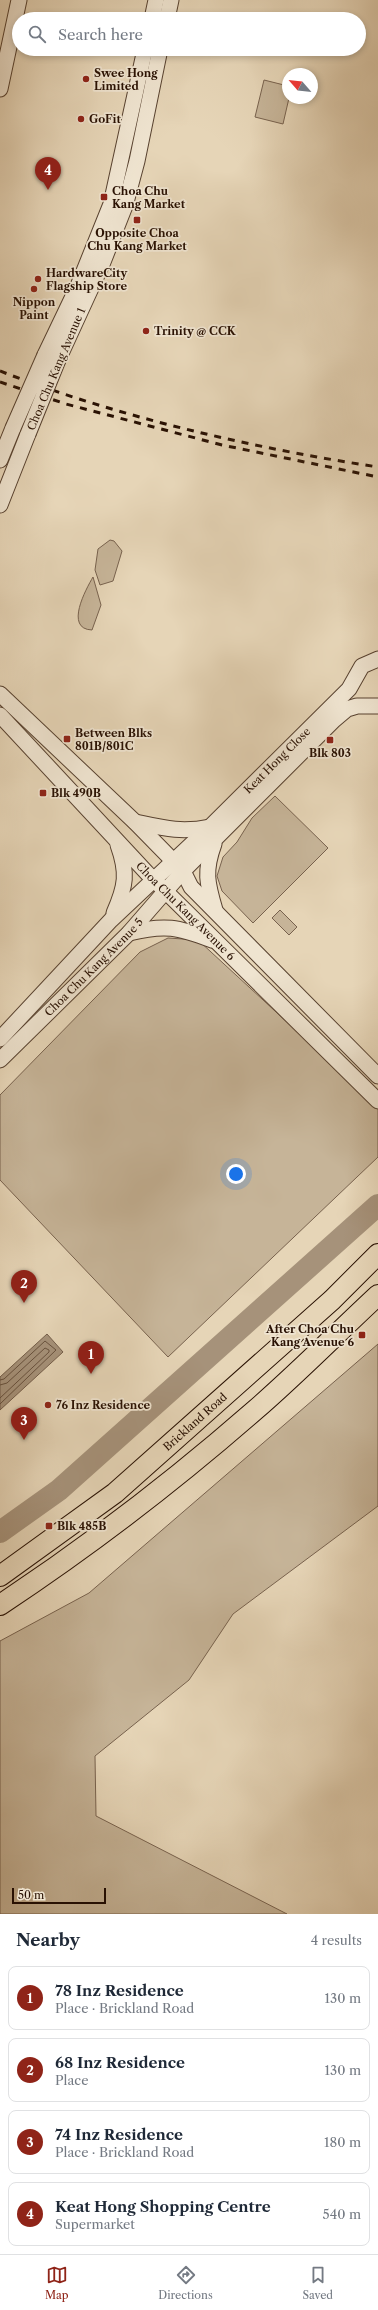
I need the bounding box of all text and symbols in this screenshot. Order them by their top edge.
search box [12,12,366,56]
icon: search [26,23,48,45]
text: Search here [58,25,143,44]
place label: Swee Hong Limited [94,66,158,93]
north arrow [282,68,318,104]
marker: Swee Hong Limited [81,74,91,84]
place label: GoFit [89,112,121,126]
marker: GoFit [76,114,86,124]
pin: 4 [35,157,61,190]
place label: Choa Chu Kang Market [112,184,186,211]
marker: Choa Chu Kang Market [99,192,109,202]
marker: Opposite Choa Chu Kang Market [132,215,142,225]
place label: Opposite Choa Chu Kang Market [87,226,187,253]
place label: HardwareCity Flagship Store [46,266,127,293]
marker: HardwareCity Flagship Store [33,274,43,284]
marker: Nippon Paint [29,284,39,294]
place label: Nippon Paint [13,295,56,322]
street label: Choa Chu Kang Avenue 1 [24,305,88,432]
place label: Trinity @ CCK [154,324,237,338]
marker: Trinity @ CCK [141,326,151,336]
street label: Keat Hong Close [241,724,313,796]
place label: Between Blks 801B/801C [75,726,152,753]
marker: Between Blks 801B/801C [62,734,72,744]
marker: Blk 803 [325,735,335,745]
place label: Blk 803 [309,746,351,760]
place label: Blk 490B [51,786,101,800]
marker: Blk 490B [38,788,48,798]
street label: Choa Chu Kang Avenue 6 [133,859,239,963]
street label: Choa Chu Kang Avenue 5 [42,915,146,1019]
your location [226,1164,246,1184]
pin: 2 [11,1270,37,1303]
place label: After Choa Chu Kang Avenue 6 [265,1322,355,1349]
marker: After Choa Chu Kang Avenue 6 [357,1330,367,1340]
pin: 1 [78,1341,104,1374]
street label: Brickland Road [160,1390,230,1454]
place label: 76 Inz Residence [56,1398,150,1412]
marker: 76 Inz Residence [43,1400,53,1410]
pin: 3 [11,1407,37,1440]
place label: Blk 485B [57,1519,106,1533]
marker: Blk 485B [44,1521,54,1531]
scale bar [12,1886,106,1905]
text: 50 m [18,1888,44,1902]
text: Nearby [16,1930,80,1950]
text: 4 results [311,1932,362,1948]
text: 78 Inz Residence [55,1981,184,2000]
text: 1 [27,1990,33,2006]
text: 130 m [325,1990,361,2006]
text: Place · Brickland Road [55,2000,194,2016]
text: 68 Inz Residence [55,2053,185,2072]
text: 2 [26,2062,34,2078]
text: 130 m [325,2062,361,2078]
text: Place [55,2072,88,2088]
text: 74 Inz Residence [55,2125,183,2144]
text: 3 [26,2134,34,2150]
text: 180 m [324,2134,361,2150]
text: Place · Brickland Road [55,2144,194,2160]
text: Keat Hong Shopping Centre [55,2197,271,2216]
text: 4 [26,2206,34,2222]
text: 540 m [323,2206,361,2222]
text: Supermarket [55,2216,135,2232]
tab: Map [45,2264,69,2302]
tab: Directions [158,2264,213,2302]
tab: Saved [303,2264,333,2302]

